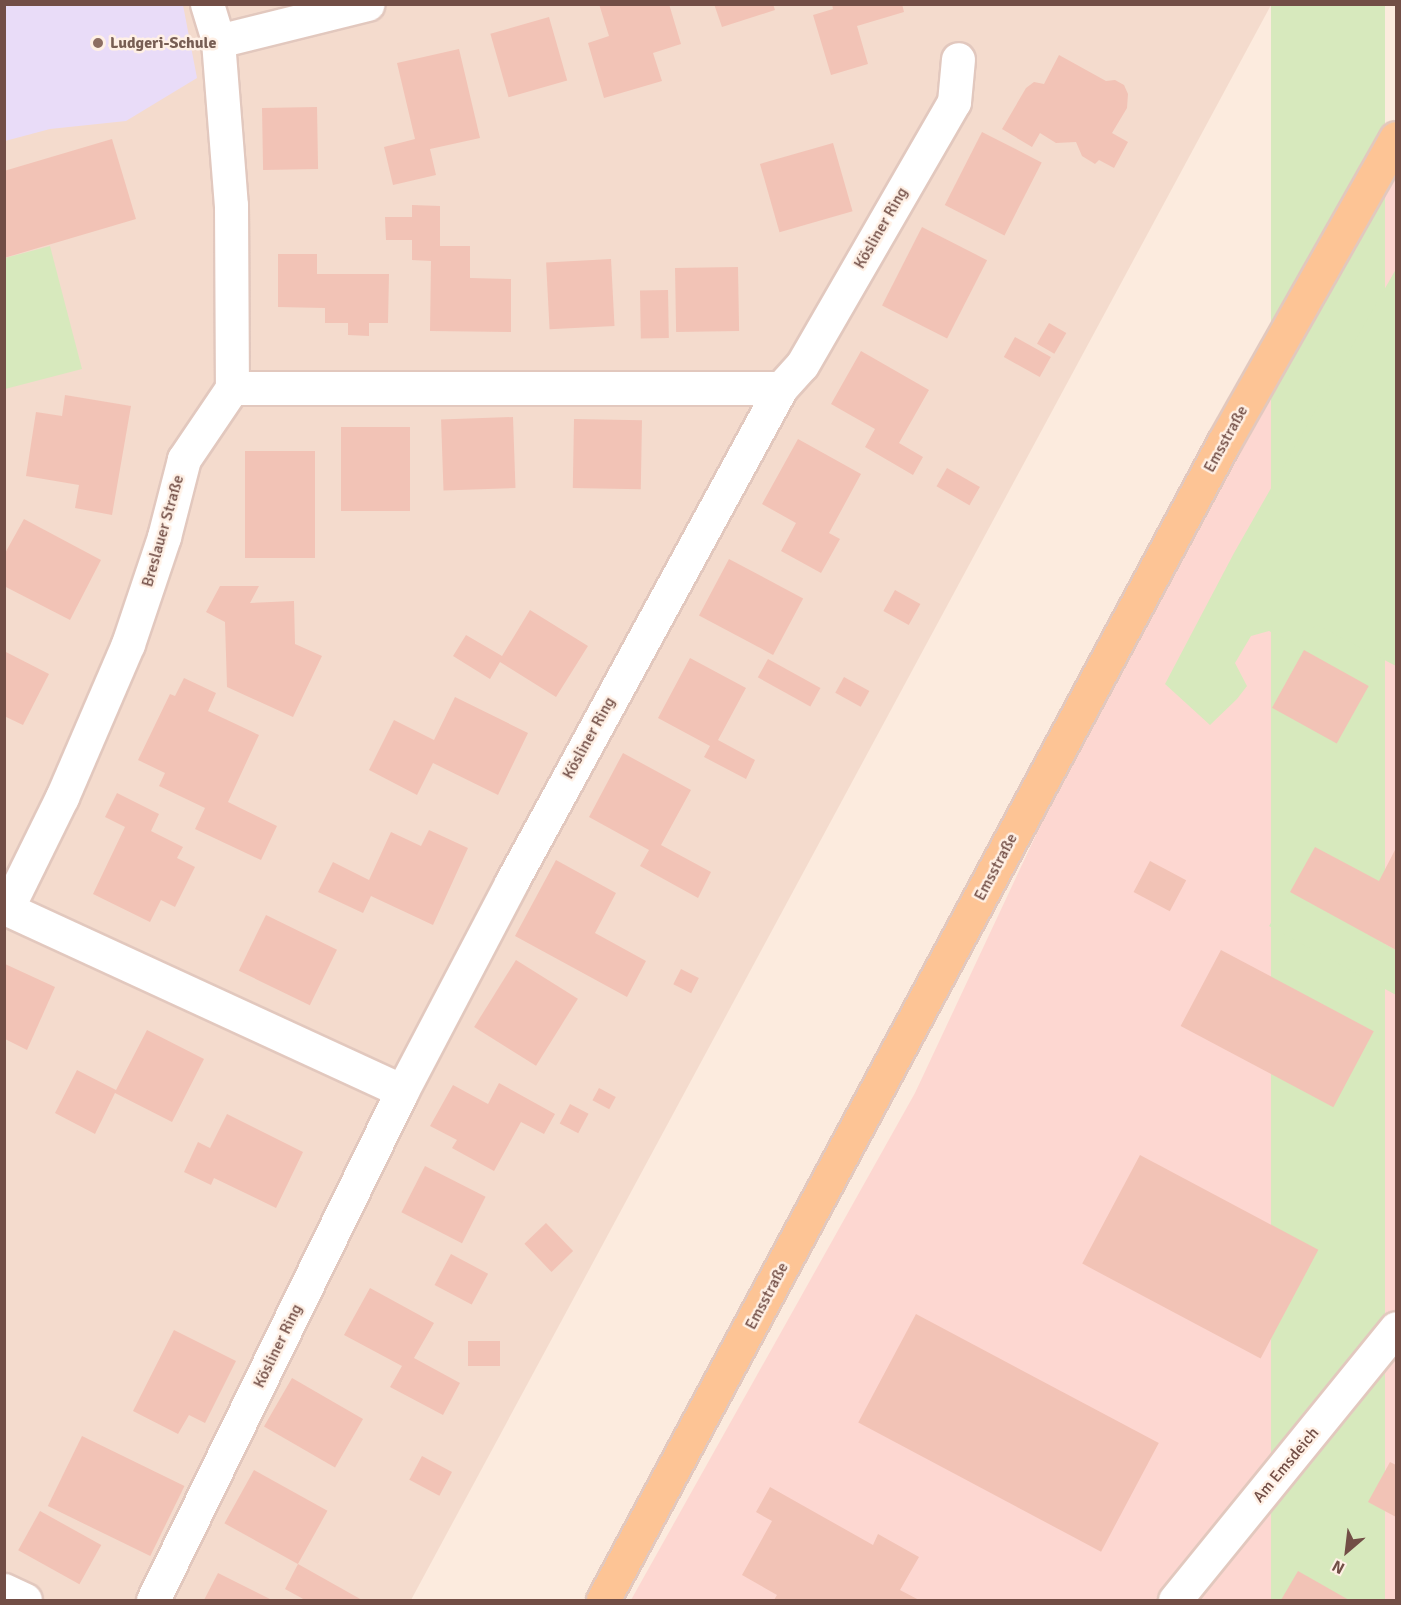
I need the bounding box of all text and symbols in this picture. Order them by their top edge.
place label: Ludgeri-Schule [110,33,216,53]
marker: Ludgeri-Schule [91,36,105,50]
street label: Kösliner Ring [850,184,912,272]
street label: Emsstraße [1200,402,1252,476]
street label: Breslauer Straße [138,473,188,589]
street label: Kösliner Ring [559,694,619,782]
street label: Emsstraße [970,830,1022,904]
street label: Emsstraße [741,1259,793,1333]
street label: Kösliner Ring [249,1301,307,1391]
street label: Am Emsdeich [1249,1424,1323,1506]
north arrow [1317,1521,1377,1581]
text: N [1329,1555,1348,1578]

